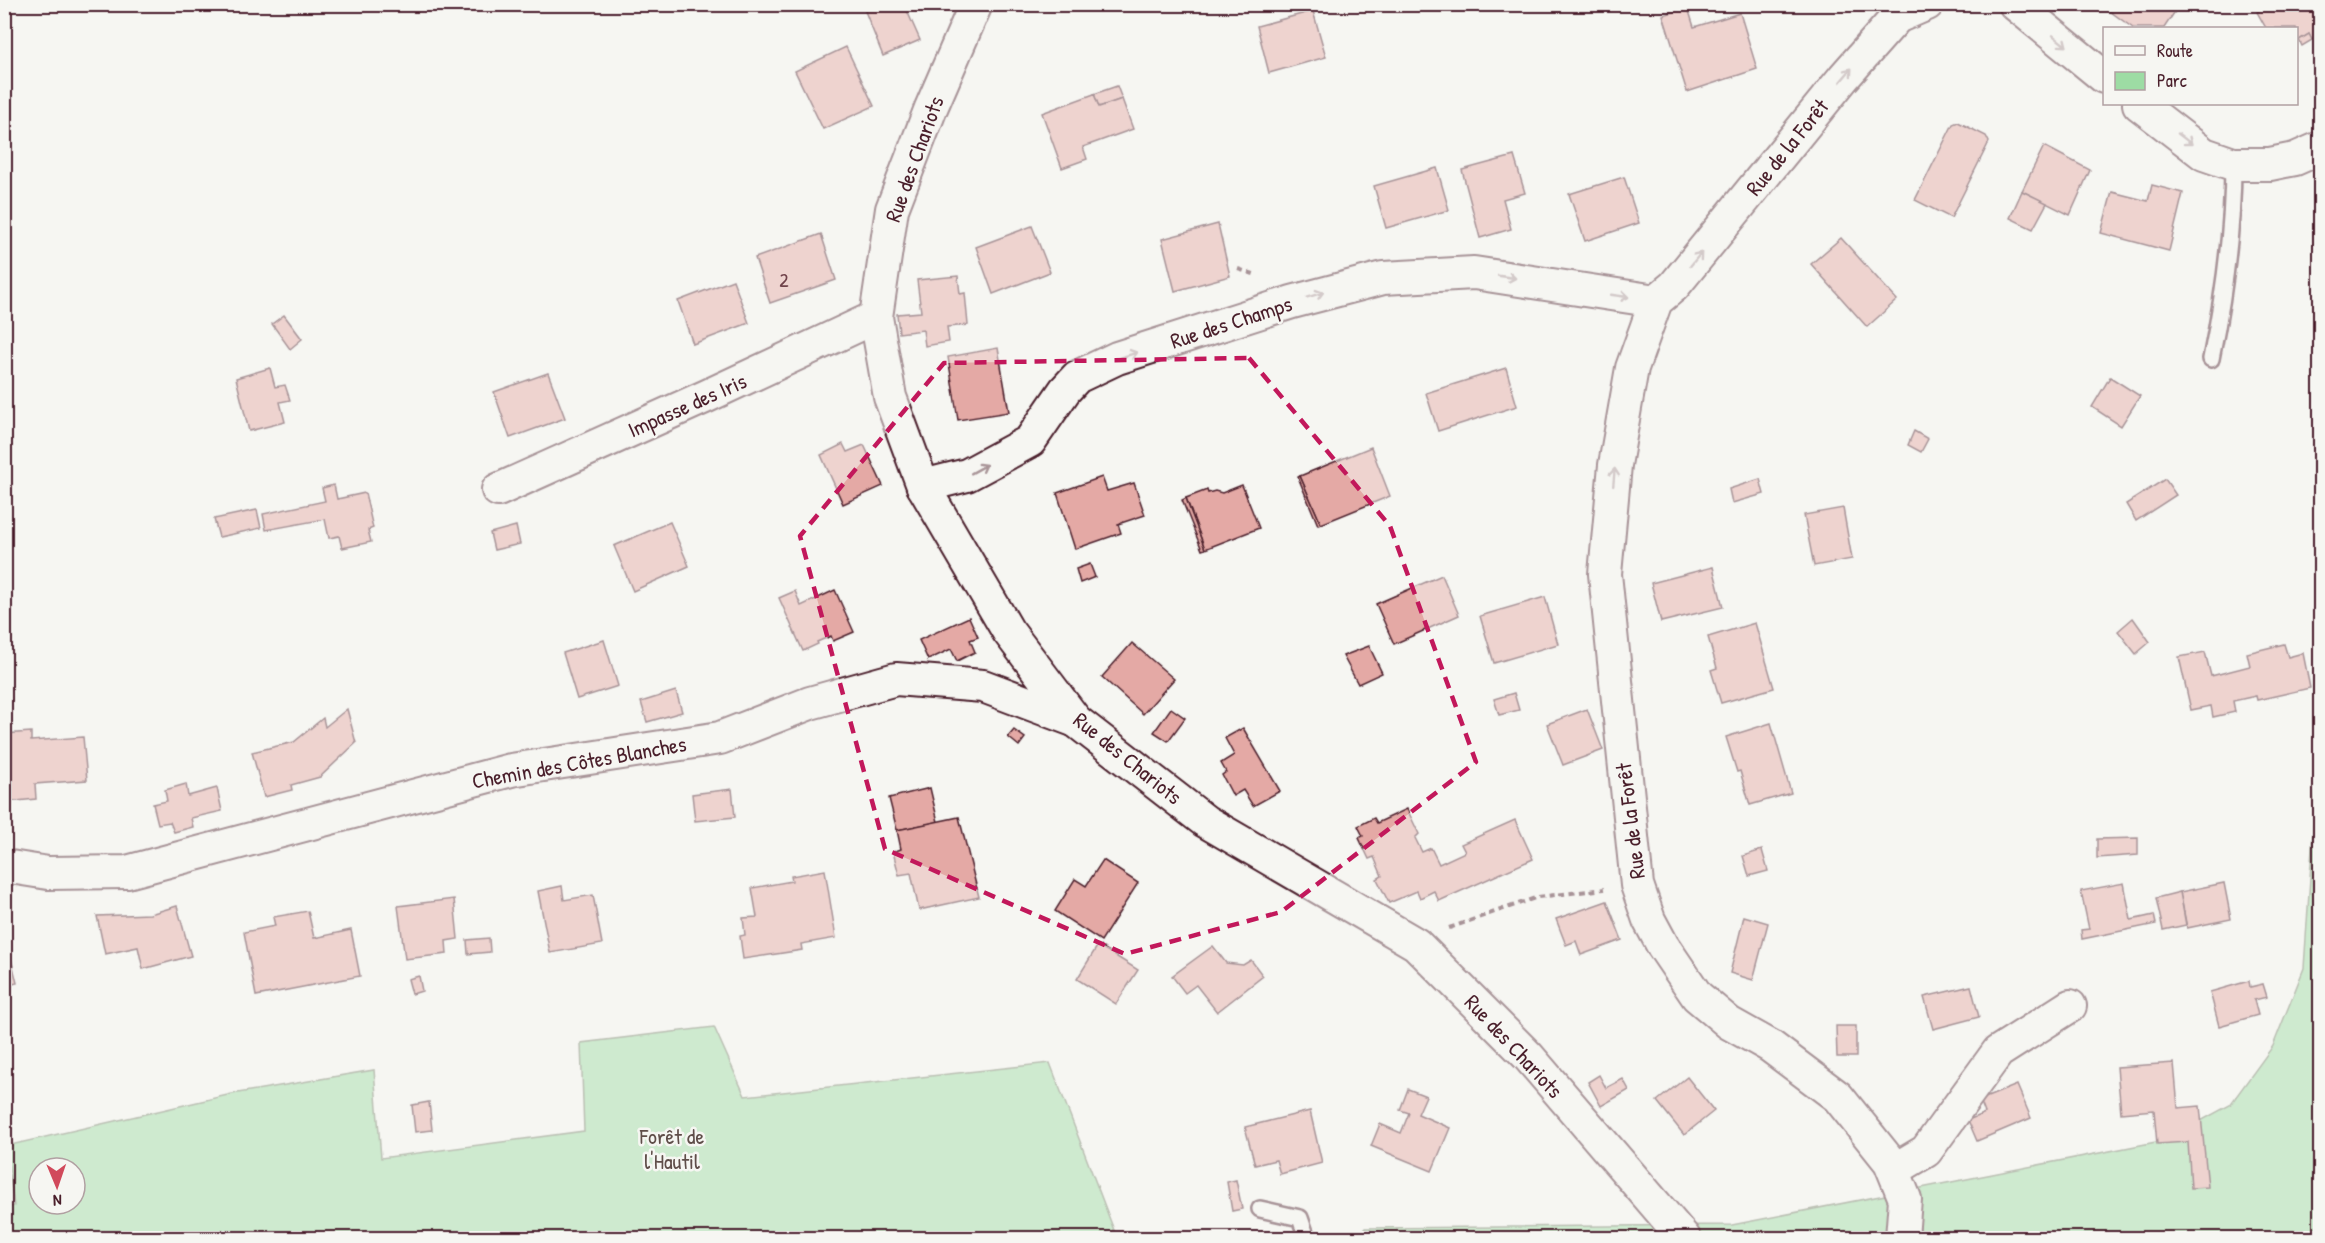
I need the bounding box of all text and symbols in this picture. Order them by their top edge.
legend [2103,27,2298,105]
one-way arrow [2051,34,2067,47]
text: Route [2157,38,2193,63]
one-way arrow [1839,67,1852,83]
text: Parc [2157,68,2187,93]
street label: Rue des Chariots [877,92,951,226]
street label: Rue de la Forêt [1739,92,1836,202]
one-way arrow [2177,133,2193,146]
one-way arrow [1690,251,1703,267]
house number: 2 [779,266,789,293]
one-way arrow [1497,272,1516,283]
street label: Rue des Champs [1166,288,1296,356]
one-way arrow [1305,289,1324,301]
one-way arrow [1609,290,1629,301]
one-way arrow [1119,349,1138,360]
street label: Impasse des Iris [623,366,751,444]
one-way arrow [969,463,987,474]
one-way arrow [1609,468,1620,488]
street label: Rue des Chariots [1067,705,1189,811]
street label: Chemin des Côtes Blanches [469,728,689,796]
street label: Rue de la Forêt [1608,761,1652,881]
street label: Rue des Chariots [1458,988,1570,1104]
park label: Forêt de l'Hautil [639,1121,704,1176]
north arrow [27,1156,87,1216]
text: N [52,1190,62,1212]

